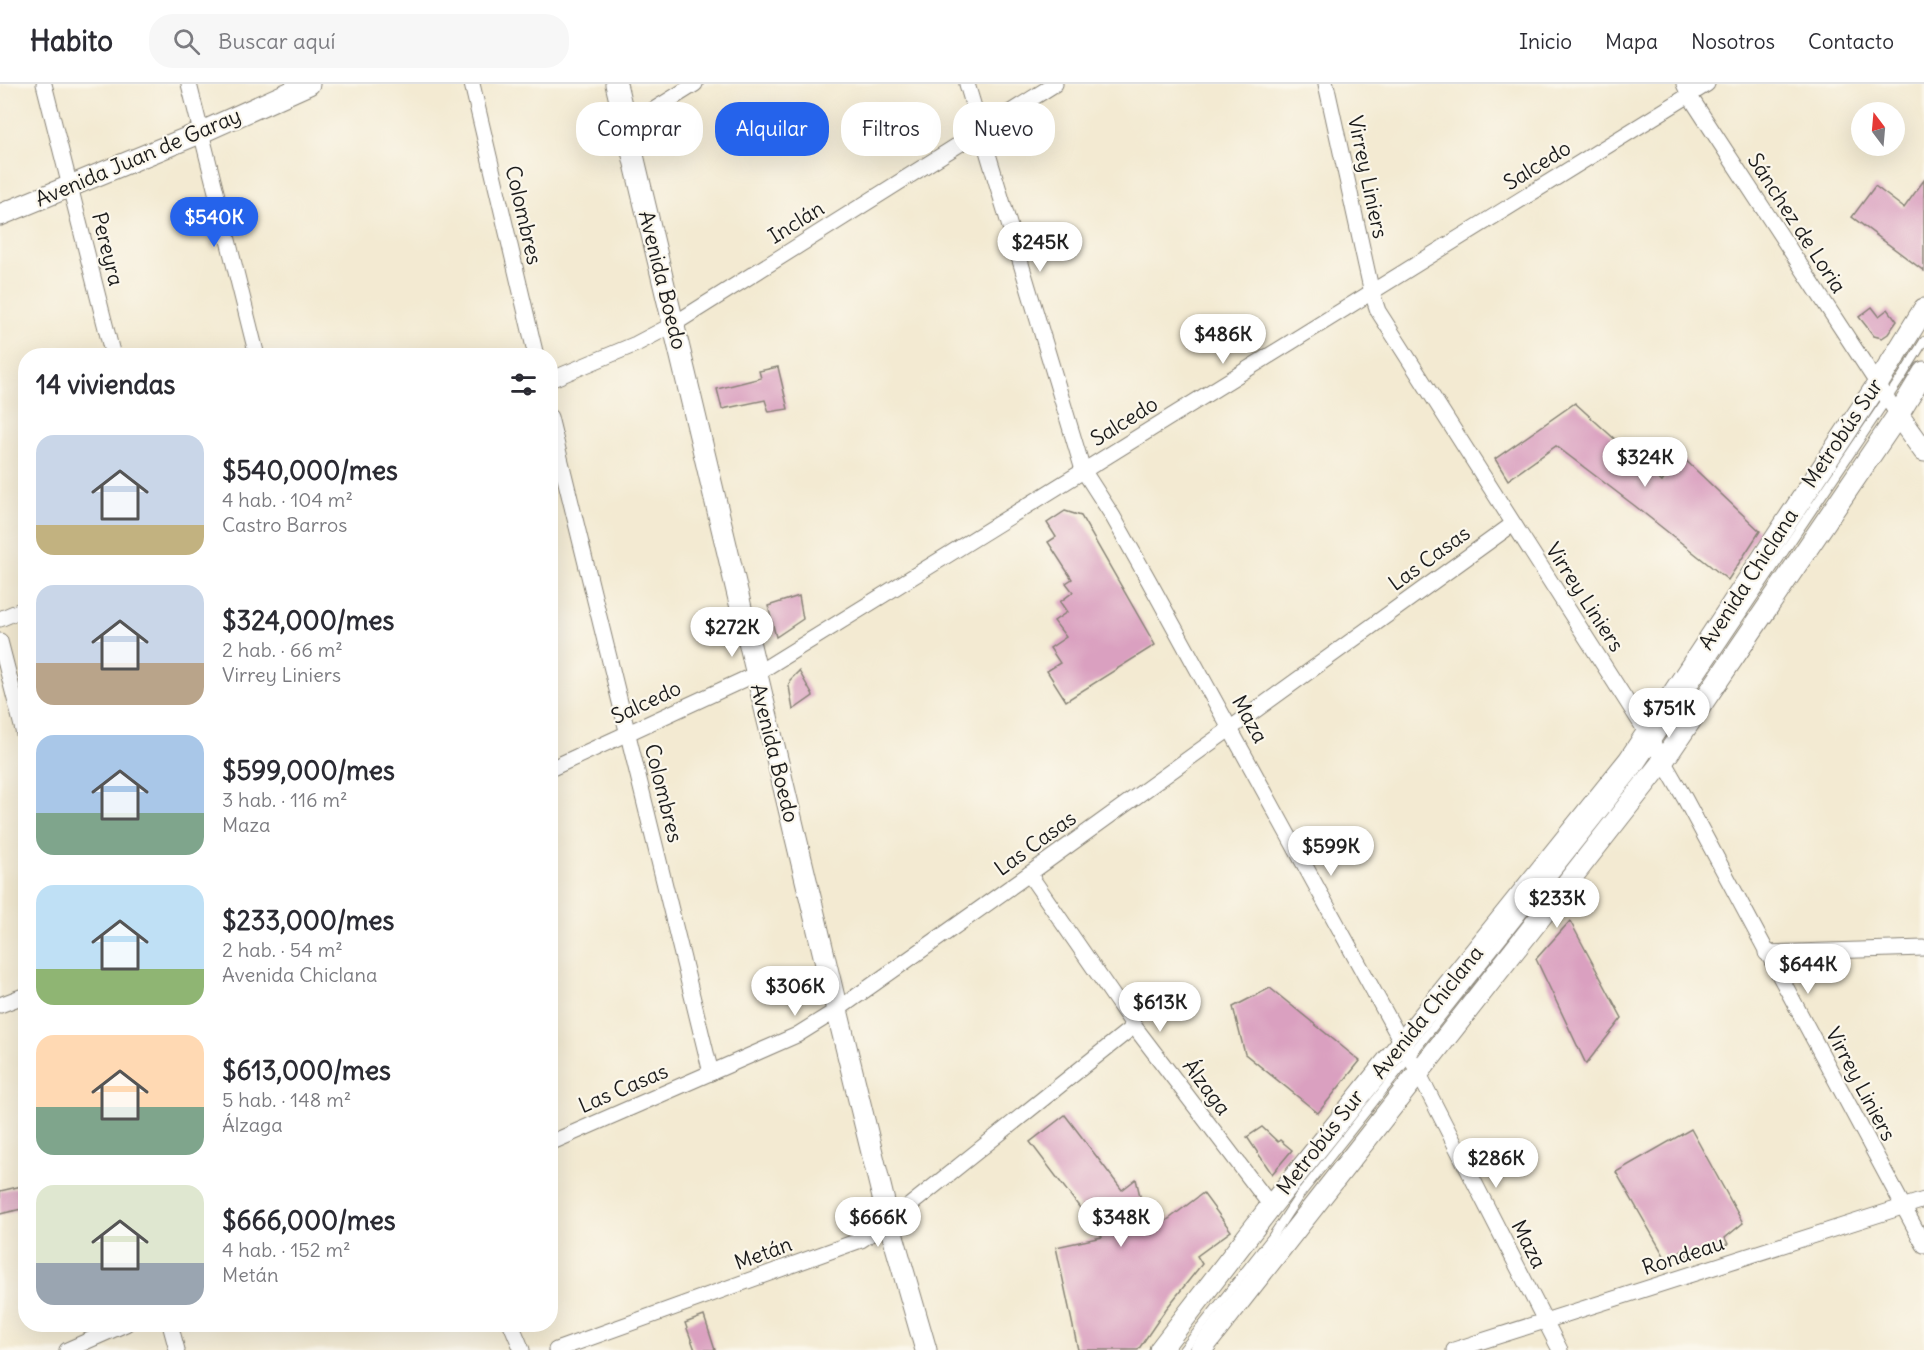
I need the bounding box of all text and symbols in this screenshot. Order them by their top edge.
search box [149,14,569,68]
text: Habito [30,23,113,59]
icon: search [170,25,203,58]
text: Buscar aquí [218,27,335,55]
text: Inicio [1519,28,1572,55]
text: Mapa [1605,28,1658,55]
text: Nosotros [1691,28,1775,55]
text: Contacto [1808,28,1894,55]
street label: Avenida Juan de Garay [31,101,245,213]
chip: Comprar [576,102,703,156]
chip: Alquilar [715,102,829,156]
chip: Filtros [841,102,941,156]
chip: Nuevo [953,102,1055,156]
north arrow [1851,102,1905,156]
map controls [1851,102,1905,156]
street label: Virrey Liniers [1342,113,1394,241]
street label: Salcedo [1498,134,1576,196]
street label: Sánchez de Loria [1742,148,1852,298]
street label: Colombres [500,163,548,267]
street label: Inclán [763,194,829,250]
pin: $540K [172,197,256,248]
text: $540K [184,204,244,229]
street label: Avenida Boedo [633,208,693,352]
street label: Pereyra [86,210,130,288]
pin: $245K [998,222,1082,273]
text: $245K [1011,229,1069,254]
pin: $486K [1181,314,1265,365]
text: $486K [1194,321,1252,346]
text: 14 viviendas [36,368,175,401]
icon: filters [507,368,540,401]
street label: Metrobús Sur [1795,373,1889,493]
street label: Salcedo [1085,390,1163,452]
pin: $324K [1603,437,1687,488]
text: $324K [1617,444,1674,469]
text: $540,000/mes [222,454,398,487]
icon: home [84,459,156,531]
text: 4 hab. · 104 m² [222,487,353,512]
street label: Avenida Chiclana [1692,503,1804,655]
text: Castro Barros [222,512,347,537]
street label: Las Casas [1383,519,1475,597]
street label: Virrey Liniers [1540,537,1630,657]
text: $324,000/mes [222,604,394,637]
pin: $272K [690,607,774,658]
icon: home [84,609,156,681]
text: $272K [704,614,760,639]
text: 2 hab. · 66 m² [222,637,343,662]
text: Virrey Liniers [222,662,341,687]
street label: Salcedo [607,674,685,730]
street label: Avenida Boedo [745,681,805,825]
pin: $751K [1627,688,1711,739]
street label: Maza [1226,690,1274,748]
text: $751K [1643,695,1695,720]
street label: Colombres [639,741,689,845]
text: $599,000/mes [222,754,395,787]
icon: home [84,759,156,831]
text: 3 hab. · 116 m² [222,787,347,812]
street label: Las Casas [989,804,1081,882]
text: Maza [222,812,270,837]
pin: $599K [1289,826,1373,877]
text: $599K [1302,833,1360,858]
pin: $233K [1515,878,1599,929]
text: $233K [1528,885,1586,910]
text: $233,000/mes [222,904,394,937]
icon: home [84,909,156,981]
text: 2 hab. · 54 m² [222,937,343,962]
street label: Avenida Chiclana [1365,940,1489,1084]
pin: $644K [1766,944,1850,995]
text: $644K [1779,951,1837,976]
text: Avenida Chiclana [222,962,377,987]
pin: $306K [753,966,837,1017]
text: $306K [765,973,825,998]
pin: $613K [1118,982,1202,1033]
text: $613K [1133,989,1187,1014]
street label: Virrey Liniers [1820,1022,1902,1146]
street label: Álzaga [1177,1053,1237,1121]
text: $613,000/mes [222,1054,391,1087]
street label: Las Casas [574,1057,672,1119]
icon: home [84,1059,156,1131]
street label: Metrobús Sur [1270,1084,1370,1200]
text: 5 hab. · 148 m² [222,1087,351,1112]
text: Álzaga [222,1112,283,1137]
pin: $286K [1454,1138,1538,1189]
text: $286K [1467,1145,1525,1170]
pin: $666K [836,1197,920,1248]
pin: $348K [1079,1197,1163,1248]
text: $666,000/mes [222,1204,396,1237]
text: $666K [849,1204,907,1229]
text: $348K [1092,1204,1150,1229]
icon: home [84,1209,156,1281]
street label: Maza [1505,1215,1553,1273]
street label: Rondeau [1638,1229,1728,1281]
street label: Metán [730,1230,796,1276]
text: 4 hab. · 152 m² [222,1237,351,1262]
text: Metán [222,1262,279,1287]

